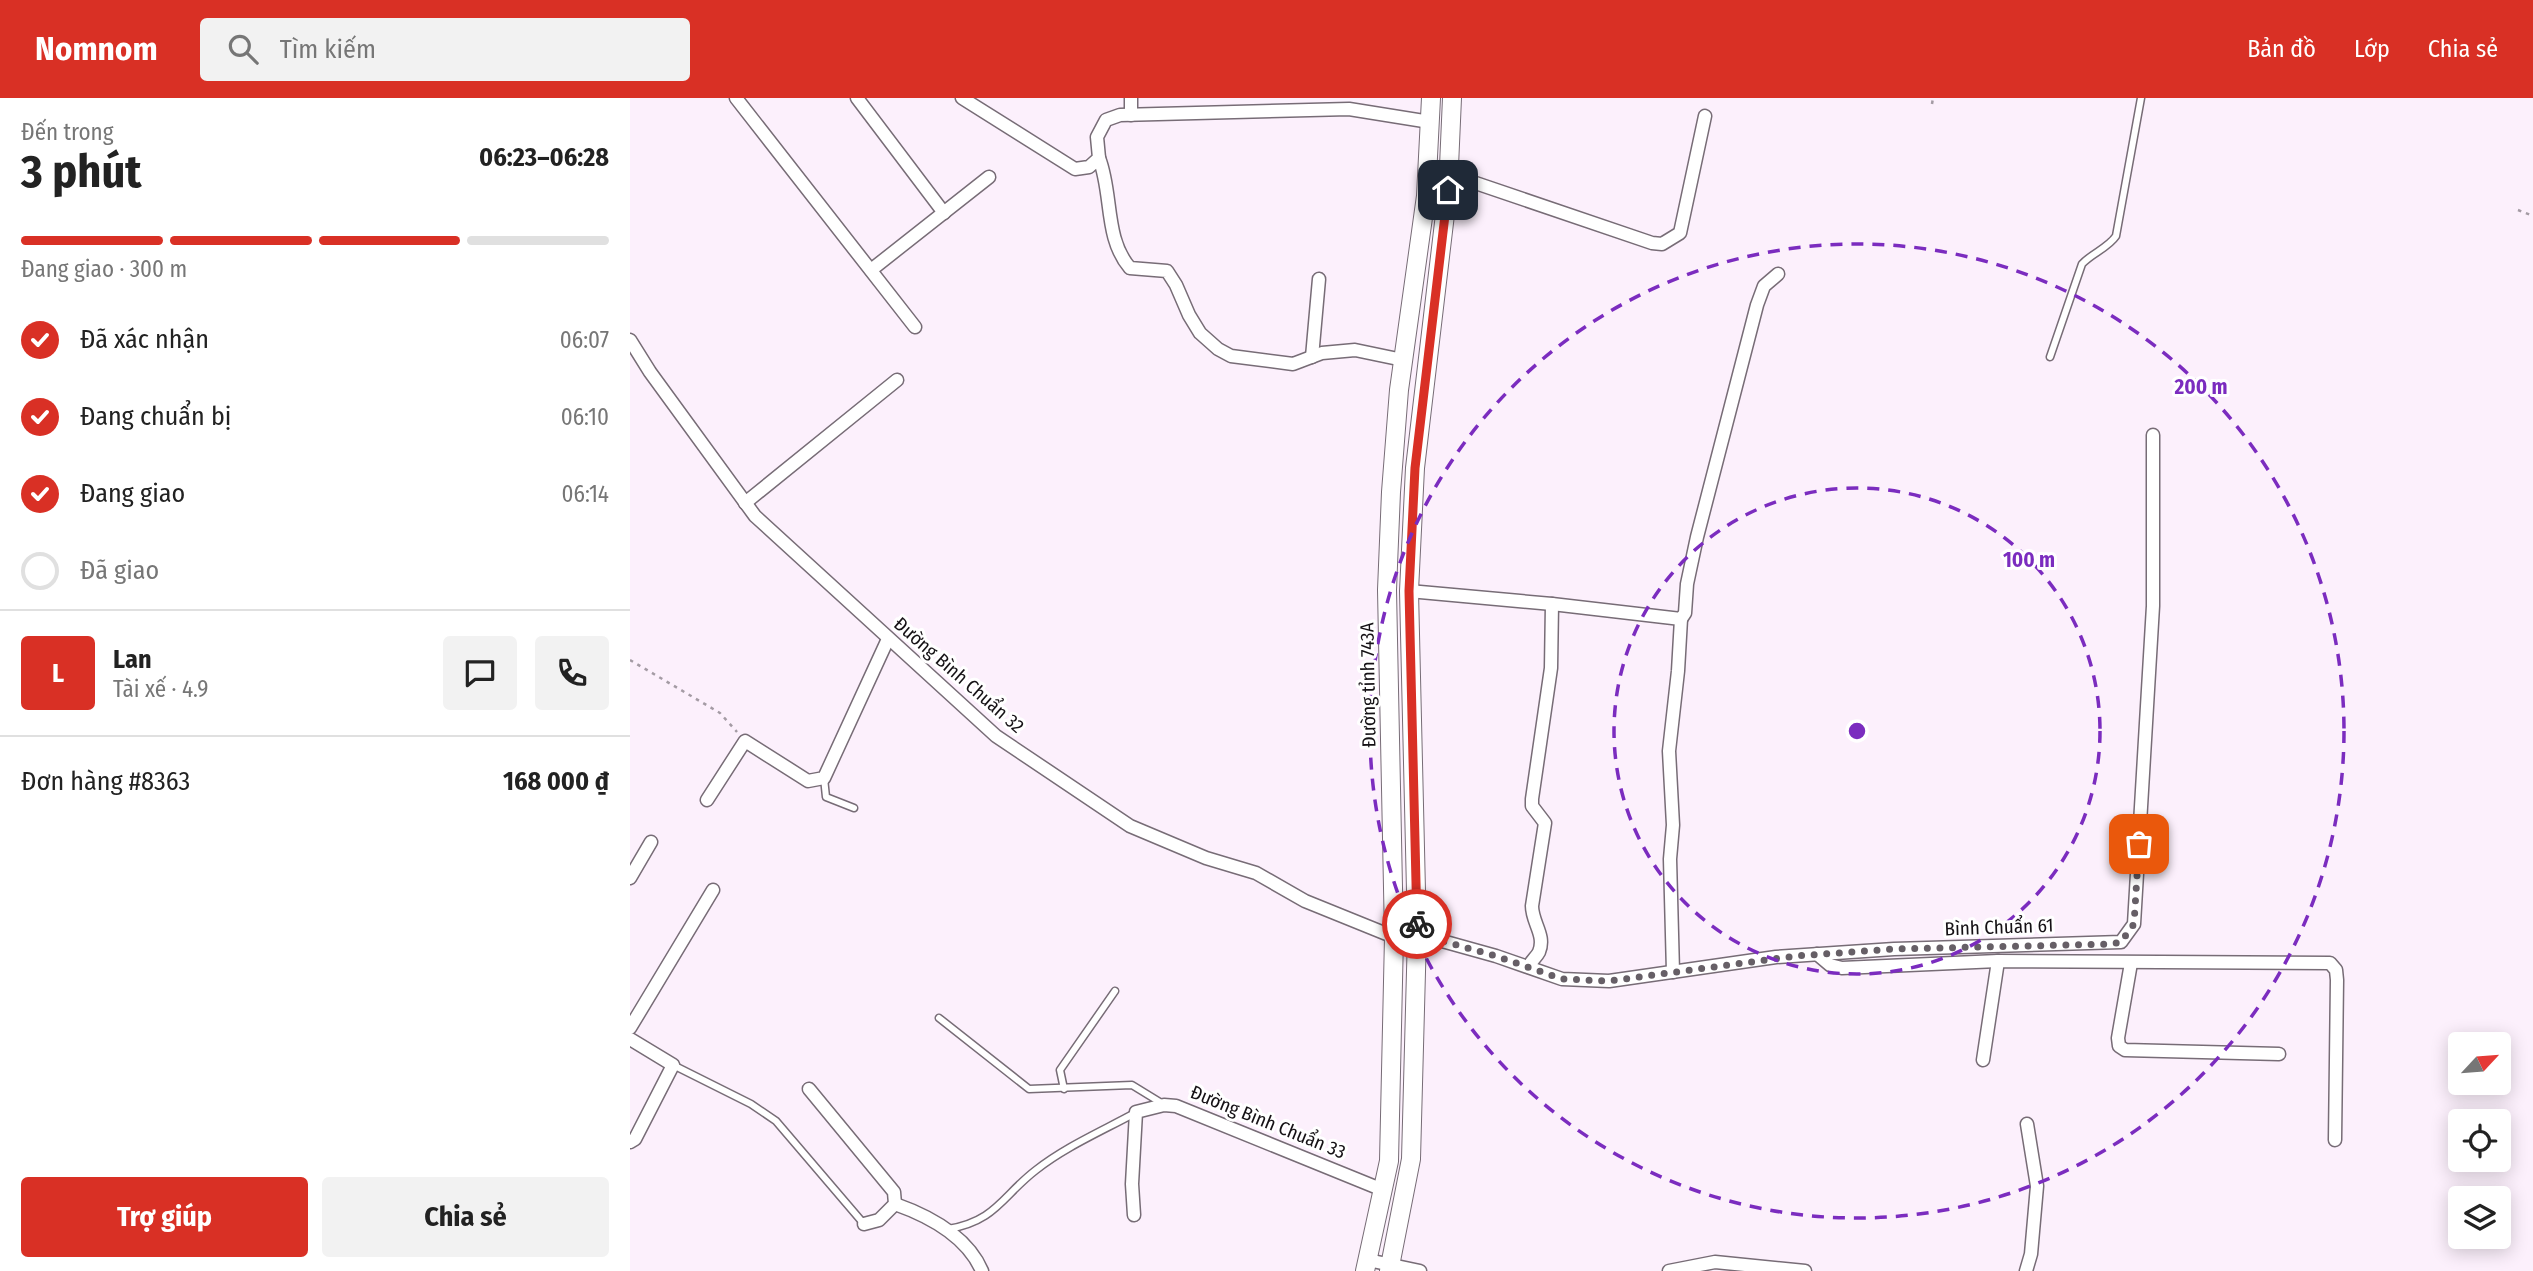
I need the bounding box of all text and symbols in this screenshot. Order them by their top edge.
search box [200,18,690,81]
text: Nomnom [35,29,158,69]
icon: search [224,30,262,68]
text: Tìm kiếm [280,34,376,65]
text: Bản đồ [2247,35,2316,63]
text: Lớp [2354,35,2390,63]
text: Chia sẻ [2428,35,2498,63]
text: Đến trong [21,118,113,146]
text: 06:23–06:28 [479,142,609,173]
text: 3 phút [21,144,141,199]
pin [1418,160,1478,220]
icon: home [1429,171,1467,209]
text: Đang giao · 300 m [21,255,187,283]
icon: check [21,321,59,359]
text: Đã xác nhận [80,324,209,355]
text: 06:07 [560,326,609,354]
text: 200 m [2173,374,2228,400]
icon: check [21,398,59,436]
text: Đang chuẩn bị [80,401,231,432]
text: 06:10 [561,403,609,431]
icon: check [21,475,59,513]
text: Đang giao [80,478,185,509]
text: 06:14 [562,480,609,508]
text: 100 m [2003,547,2055,573]
text: Đã giao [80,555,159,586]
street label: Đường Bình Chuẩn 32 [889,612,1029,738]
street label: Đường tỉnh 743A [1355,622,1381,748]
button: chat [443,636,517,710]
button: phone [535,636,609,710]
text: Lan [113,644,152,675]
text: L [52,658,64,689]
text: Tài xế · 4.9 [113,675,209,703]
centre of rings [1845,719,1869,743]
text: Đơn hàng #8363 [21,766,190,797]
text: 168 000 ₫ [503,766,609,797]
pin [2109,814,2169,874]
icon: bag [2120,825,2158,863]
courier [1382,889,1452,959]
icon: bike [1398,905,1436,943]
street label: Bình Chuẩn 61 [1944,914,2054,940]
north arrow [2448,1032,2511,1096]
map controls [2448,1032,2511,1249]
street label: Đường Bình Chuẩn 33 [1187,1080,1349,1164]
button: locate [2448,1109,2511,1172]
button: Trợ giúp [21,1177,308,1257]
button: Chia sẻ [322,1177,609,1257]
button: layers [2448,1186,2511,1249]

